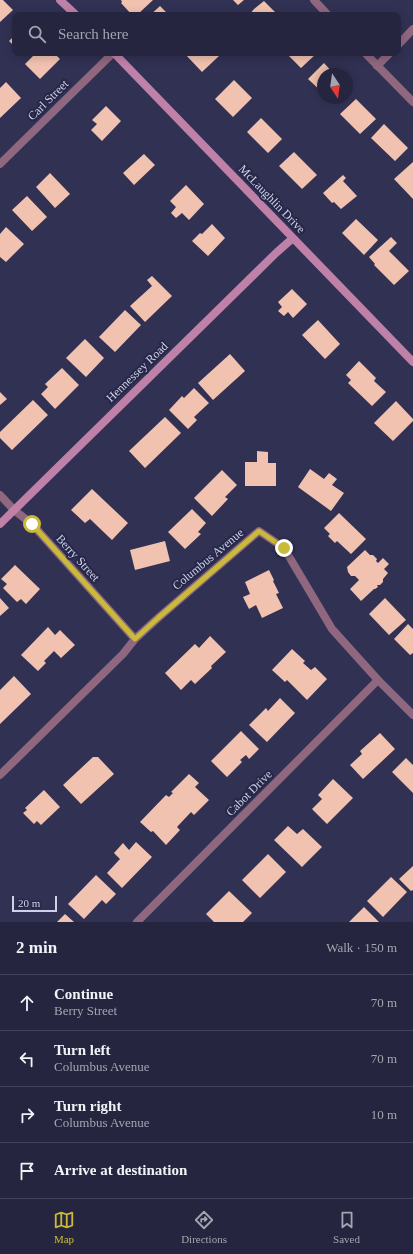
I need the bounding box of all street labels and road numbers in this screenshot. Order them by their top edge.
street label: Carl Street [25,76,72,123]
street label: McLaughlin Drive [236,162,308,236]
street label: Hennessey Road [103,339,171,405]
street label: Columbus Avenue [170,525,246,593]
street label: Berry Street [53,532,103,585]
street label: Cabot Drive [223,767,275,819]

